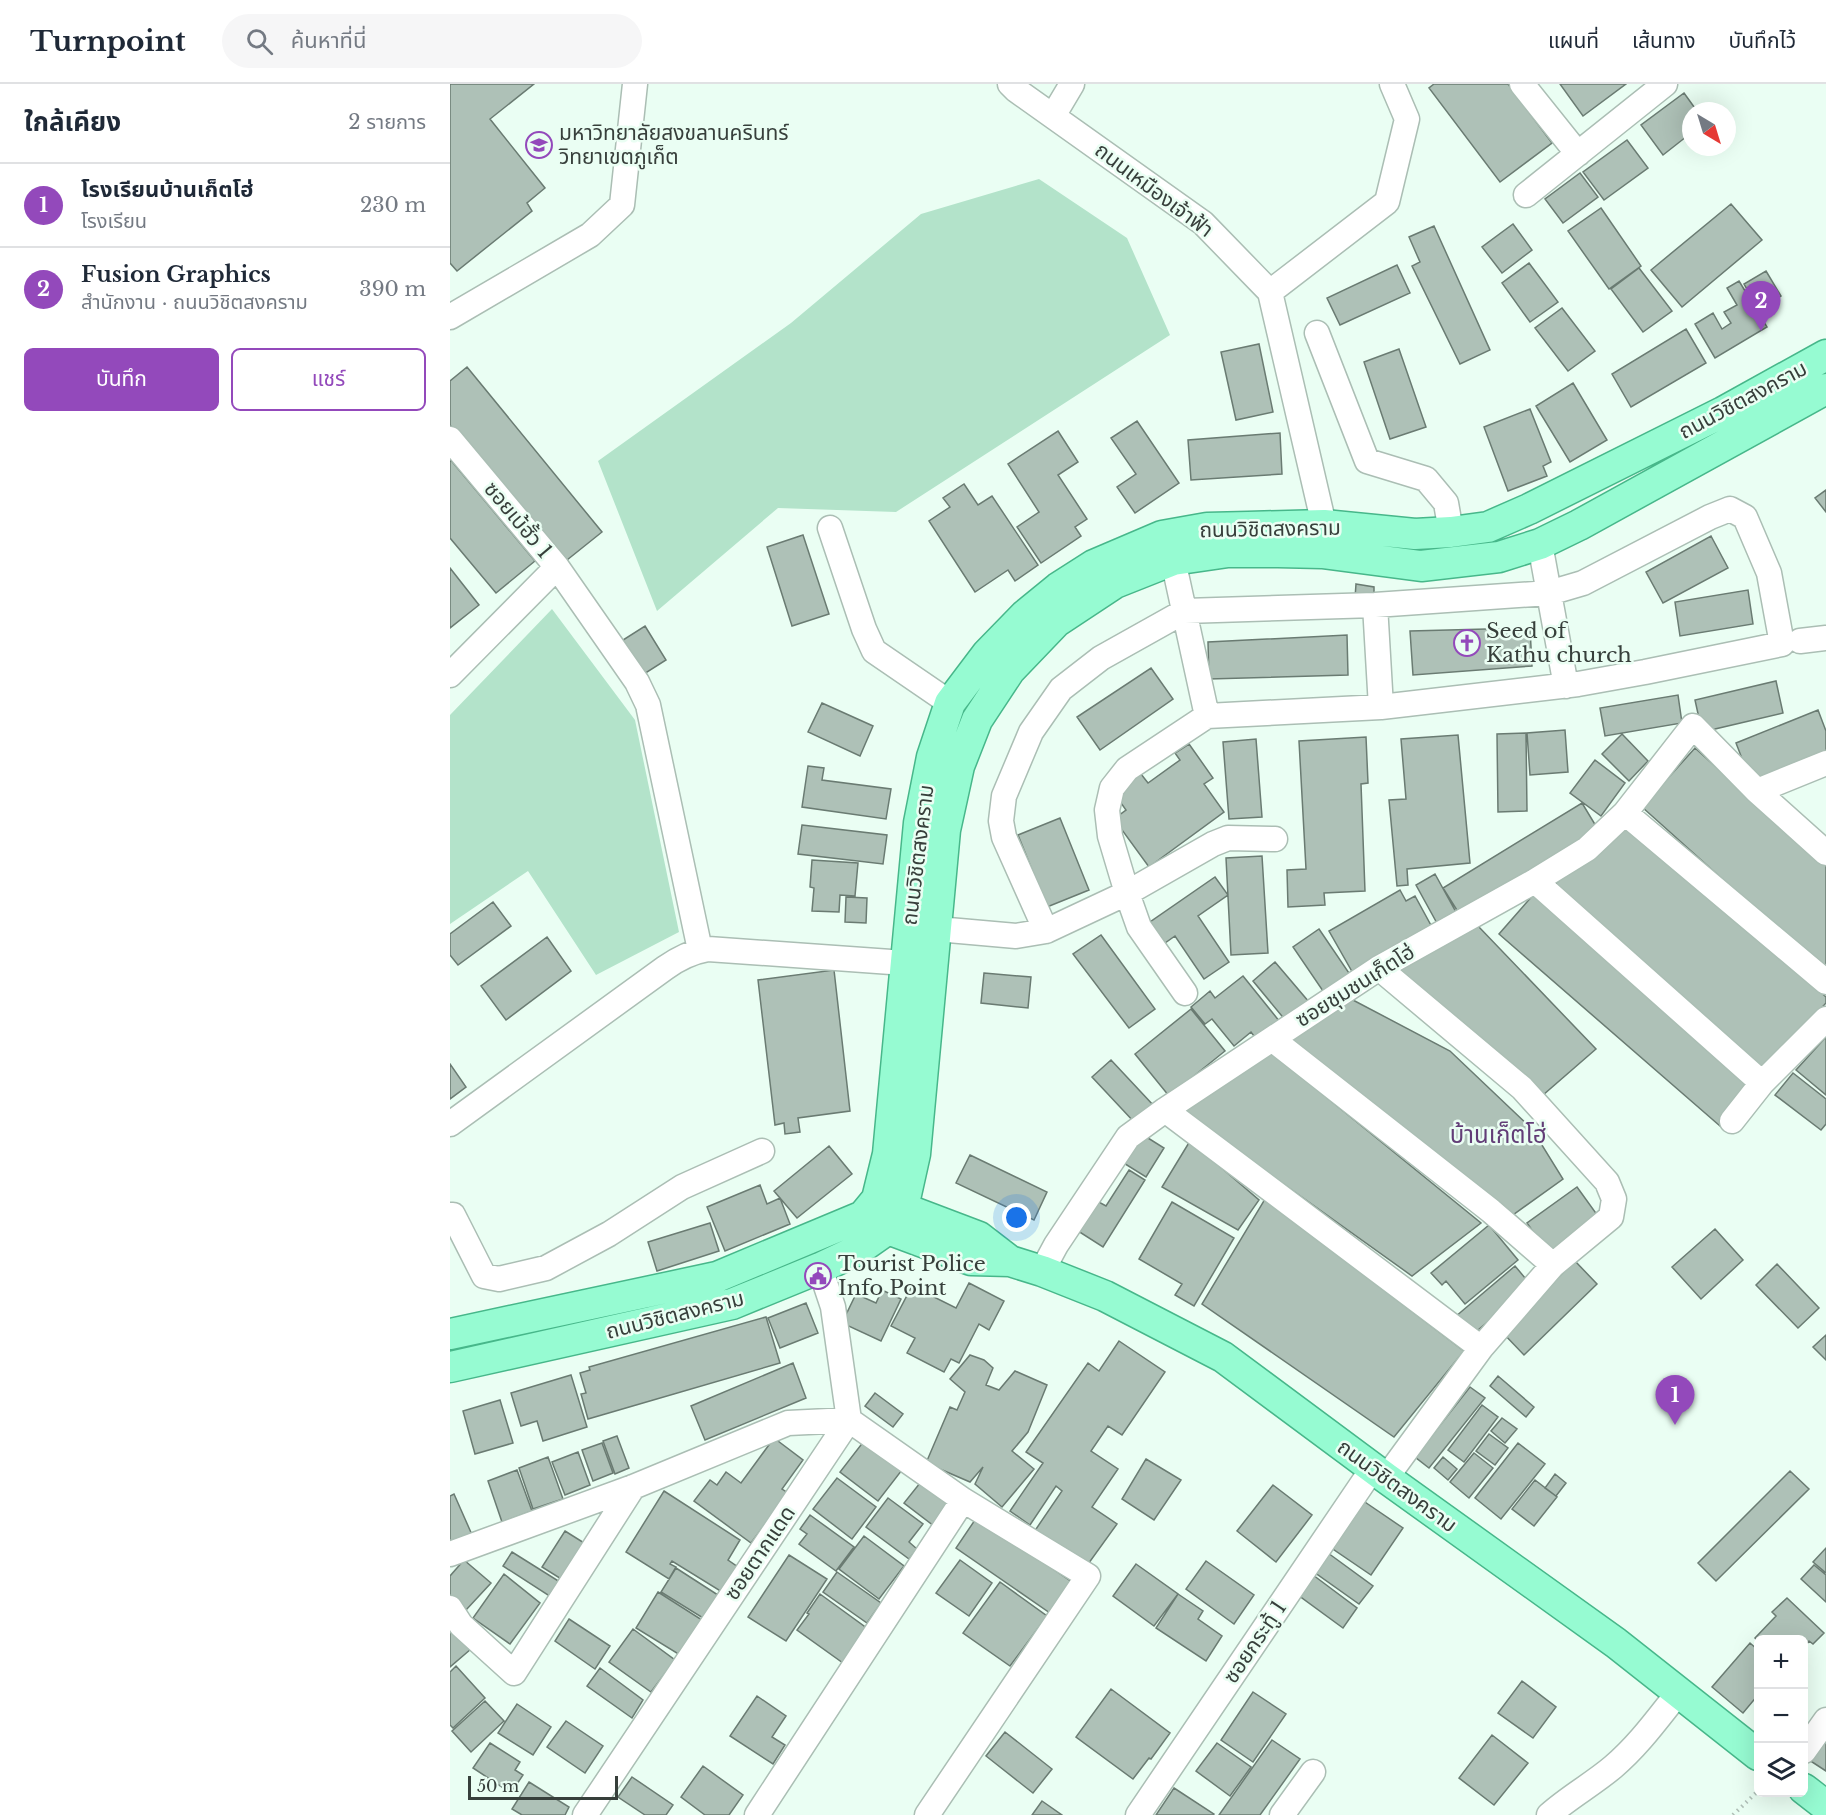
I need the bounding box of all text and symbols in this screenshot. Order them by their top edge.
search box [222,14,642,68]
text: Turnpoint [30,24,186,59]
icon: search [243,25,276,58]
text: ค้นหาที่นี่ [291,27,366,54]
text: แผนที่ [1548,28,1599,54]
text: เส้นทาง [1632,28,1696,54]
text: บันทึกไว้ [1729,28,1796,54]
north arrow [1682,102,1736,156]
text: ใกล้เคียง [24,106,121,138]
text: 2 รายการ [348,110,426,134]
place label: มหาวิทยาลัยสงขลานครินทร์ วิทยาเขตภูเก็ต [559,120,790,170]
school or university icon: มหาวิทยาลัยสงขลานครินทร์ วิทยาเขตภูเก็ต [524,130,554,160]
street label: ถนนเหมืองเจ้าฟ้า [1090,137,1218,243]
text: โรงเรียนบ้านเก็ตโฮ่ [81,176,253,203]
text: 1 [39,193,48,217]
text: 230 m [360,193,426,217]
text: โรงเรียน [81,209,147,233]
text: Fusion Graphics [81,261,271,288]
text: 2 [37,277,50,301]
text: 390 m [359,277,426,301]
pin: 2 [1742,282,1780,331]
text: สำนักงาน · ถนนวิชิตสงคราม [81,290,308,314]
button: บันทึก [24,348,219,411]
button: แชร์ [231,348,426,411]
street label: ถนนวิชิตสงคราม [1674,355,1812,445]
street label: ซอยเบ้ฮั้ว 1 [478,476,558,564]
street label: ถนนวิชิตสงคราม [1199,515,1341,543]
place label: Seed of Kathu church [1486,618,1632,668]
church icon: Seed of Kathu church [1452,628,1482,658]
street label: ถนนวิชิตสงคราม [896,783,940,927]
street label: ซอยชุมชนเก็ตโฮ่ [1291,939,1419,1033]
district label: บ้านเก็ตโฮ่ [1450,1120,1546,1149]
your location [1002,1203,1031,1232]
place label: Tourist Police Info Point [838,1251,986,1301]
public building icon: Tourist Police Info Point [803,1261,833,1291]
street label: ถนนวิชิตสงคราม [603,1285,747,1345]
pin: 1 [1656,1376,1694,1425]
street label: ถนนวิชิตสงคราม [1332,1434,1462,1538]
street label: ซอยตากแดด [719,1501,801,1605]
street label: ซอยกระทู้ 1 [1218,1596,1292,1688]
map controls [1754,1635,1808,1797]
button: + [1754,1635,1808,1689]
button: − [1754,1689,1808,1743]
button: layers [1754,1743,1808,1797]
scale bar [468,1773,618,1800]
text: 50 m [477,1776,519,1796]

